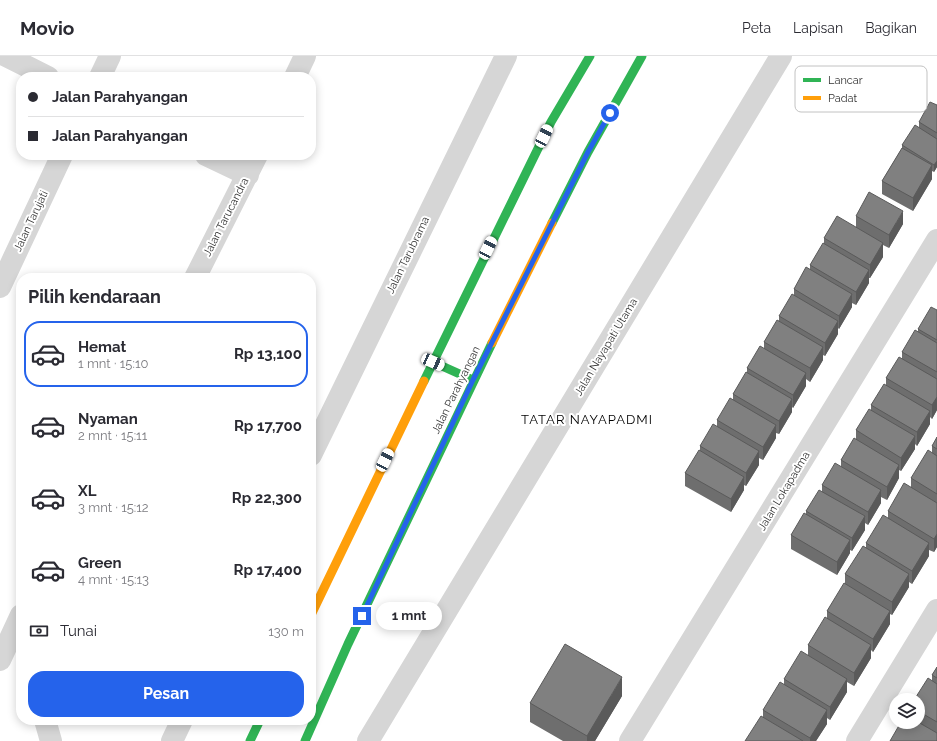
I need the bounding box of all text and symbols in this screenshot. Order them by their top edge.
text: Movio [20,17,74,39]
text: Peta [742,20,771,36]
text: Lapisan [793,20,843,36]
text: Bagikan [865,20,917,36]
legend [795,66,927,112]
text: Lancar [828,74,863,87]
text: Jalan Parahyangan [52,88,188,106]
text: Padat [828,92,858,105]
route start [601,104,619,122]
car [533,123,555,149]
text: Jalan Parahyangan [52,127,188,145]
street label: Jalan Tarucandra [201,176,251,258]
street label: Jalan Tarujati [11,189,51,253]
street label: Jalan Tarubrama [384,215,432,295]
car [477,235,499,261]
text: Pilih kendaraan [28,286,161,307]
street label: Jalan Nayapati Utama [572,296,640,398]
icon: car [30,336,66,372]
text: Hemat [78,338,126,356]
street label: Jalan Parahyangan [429,344,483,436]
text: Rp 13,100 [234,345,302,363]
car [420,352,446,372]
text: 1 mnt · 15:10 [78,356,148,371]
icon: car [30,408,66,444]
text: Nyaman [78,410,138,428]
district label: TATAR NAYAPADMI [521,412,653,427]
text: Rp 17,700 [234,417,302,435]
text: 2 mnt · 15:11 [78,428,147,443]
car [374,447,396,473]
street label: Jalan Lokapadma [755,449,813,533]
icon: car [30,480,66,516]
text: XL [78,482,96,500]
text: Rp 22,300 [232,489,302,507]
text: 3 mnt · 15:12 [78,500,149,515]
icon: car [30,552,66,588]
text: Green [78,554,122,572]
text: Rp 17,400 [234,561,302,579]
text: 4 mnt · 15:13 [78,572,149,587]
callout: 1 mnt [376,602,442,630]
route end [353,607,371,625]
text: 1 mnt [392,608,426,623]
icon: cash [28,620,50,642]
text: Tunai [60,622,97,640]
text: 130 m [268,624,304,639]
button: Pesan [28,671,304,717]
map controls [889,693,925,729]
button: layers [889,693,925,729]

